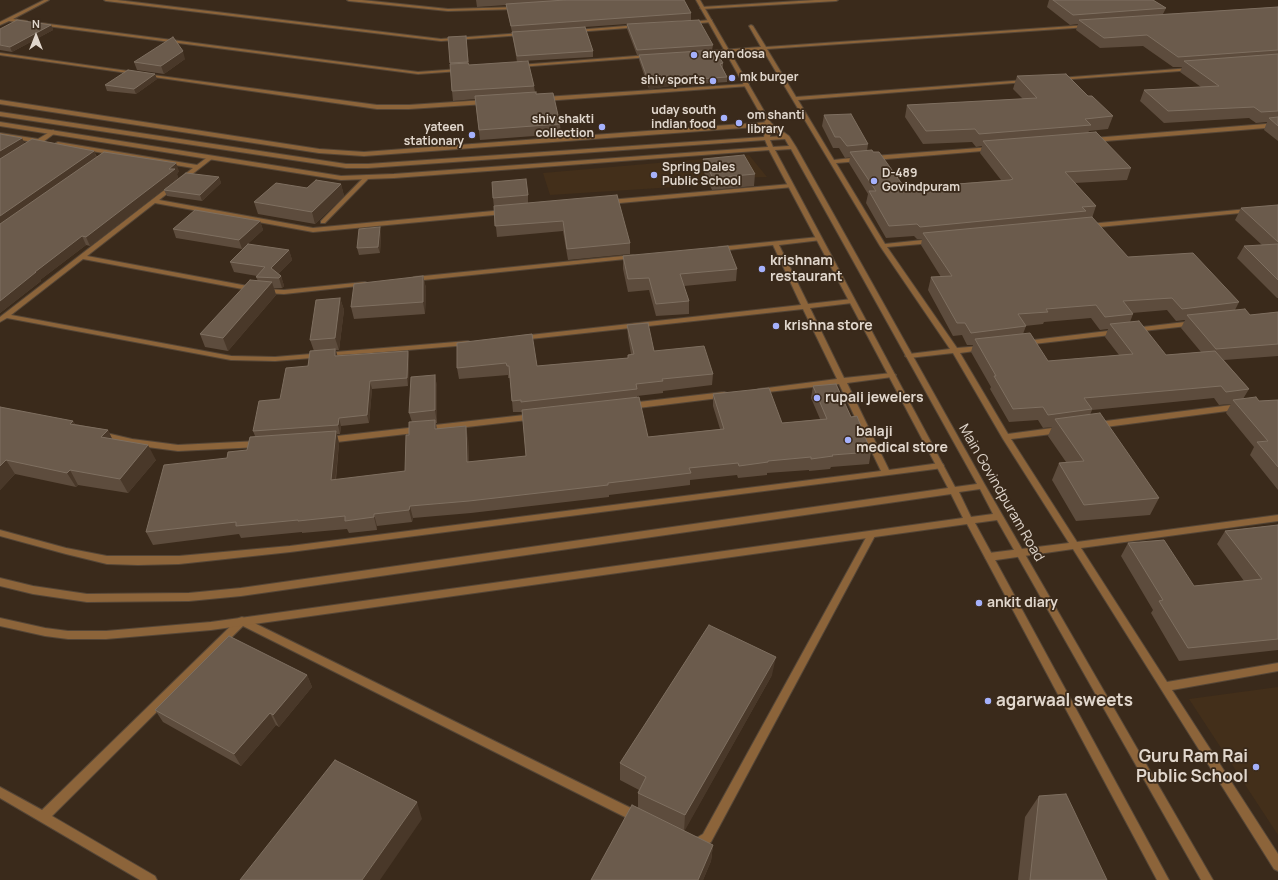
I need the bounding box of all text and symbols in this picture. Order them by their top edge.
north arrow [16,16,56,56]
text: N [32,16,40,31]
place label: aryan dosa [702,48,765,62]
marker: aryan dosa [689,50,699,60]
place label: mk burger [740,71,798,85]
marker: mk burger [727,73,737,83]
place label: shiv sports [641,74,705,88]
marker: shiv sports [708,76,718,86]
place label: uday south indian food [651,104,716,132]
place label: om shanti library [747,109,805,137]
place label: shiv shakti collection [532,113,594,141]
marker: uday south indian food [719,113,729,123]
marker: om shanti library [734,118,744,128]
place label: yateen stationary [404,121,464,149]
marker: shiv shakti collection [597,122,607,132]
marker: yateen stationary [467,130,477,140]
place label: Spring Dales Public School [662,161,741,189]
place label: D-489 Govindpuram [882,167,960,195]
marker: Spring Dales Public School [649,170,659,180]
marker: D-489 Govindpuram [869,176,879,186]
place label: krishnam restaurant [770,253,843,286]
marker: krishnam restaurant [757,264,767,274]
place label: krishna store [784,318,873,334]
marker: krishna store [771,321,781,331]
place label: rupali jewelers [825,390,923,406]
marker: rupali jewelers [812,393,822,403]
street label: Main Govindpuram Road [955,421,1047,565]
place label: balaji medical store [856,424,948,456]
marker: balaji medical store [843,435,853,445]
place label: ankit diary [987,595,1058,611]
marker: ankit diary [974,598,984,608]
place label: agarwaal sweets [996,691,1133,711]
marker: agarwaal sweets [983,696,993,706]
place label: Guru Ram Rai Public School [1136,747,1248,787]
marker: Guru Ram Rai Public School [1251,762,1261,772]

